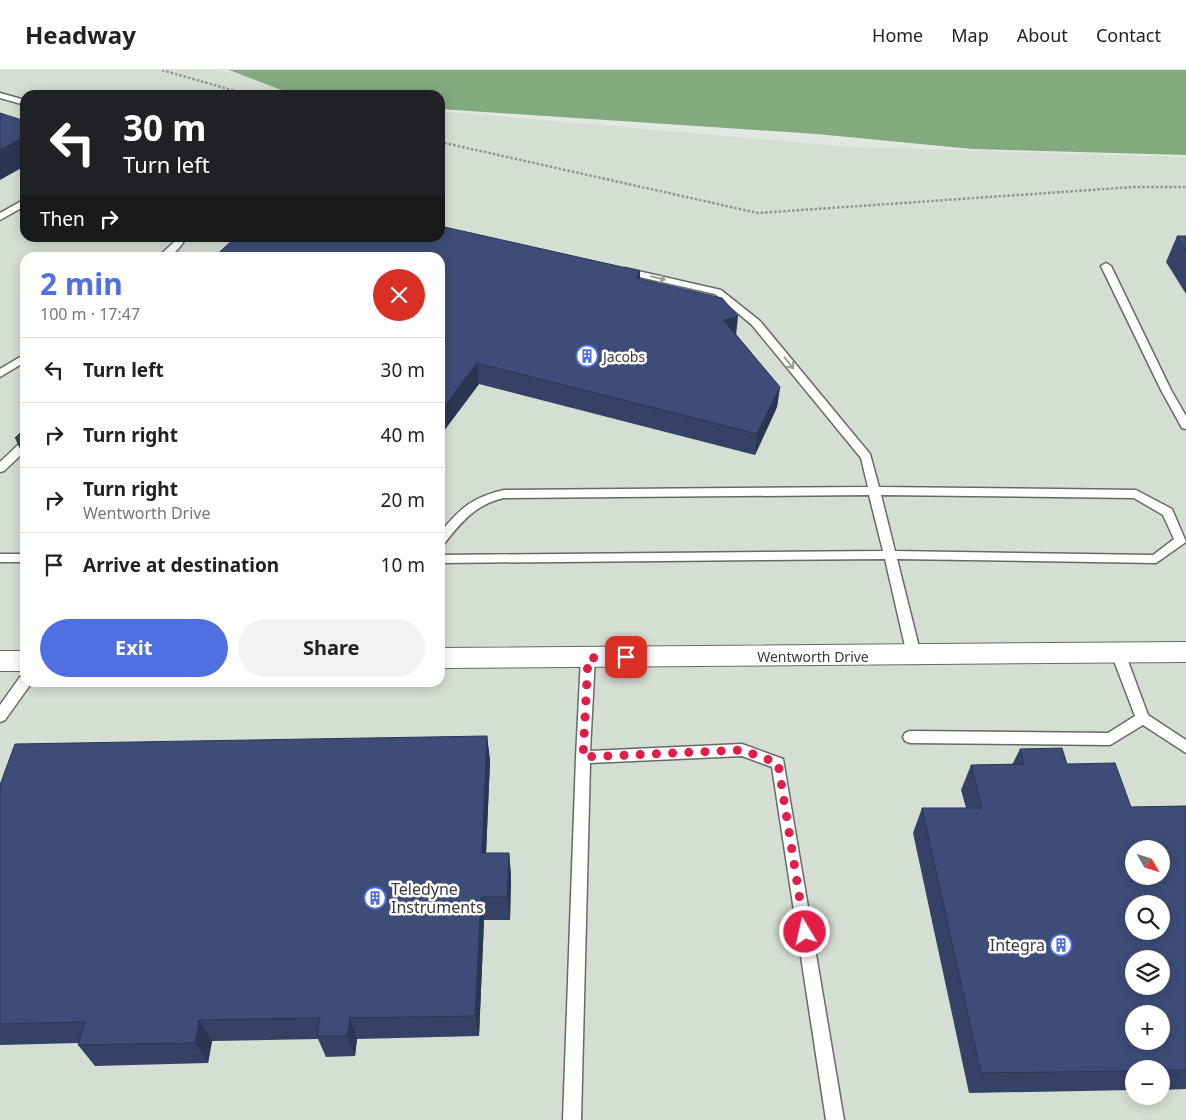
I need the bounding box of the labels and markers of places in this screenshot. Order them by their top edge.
building icon: Jacobs [575,344,599,368]
place label: Jacobs [601,347,645,366]
pin [605,636,647,678]
place label: Teledyne Instruments [391,878,484,918]
building icon: Teledyne Instruments [363,886,387,910]
building icon: Integra [1049,933,1073,957]
place label: Integra [990,934,1045,956]

